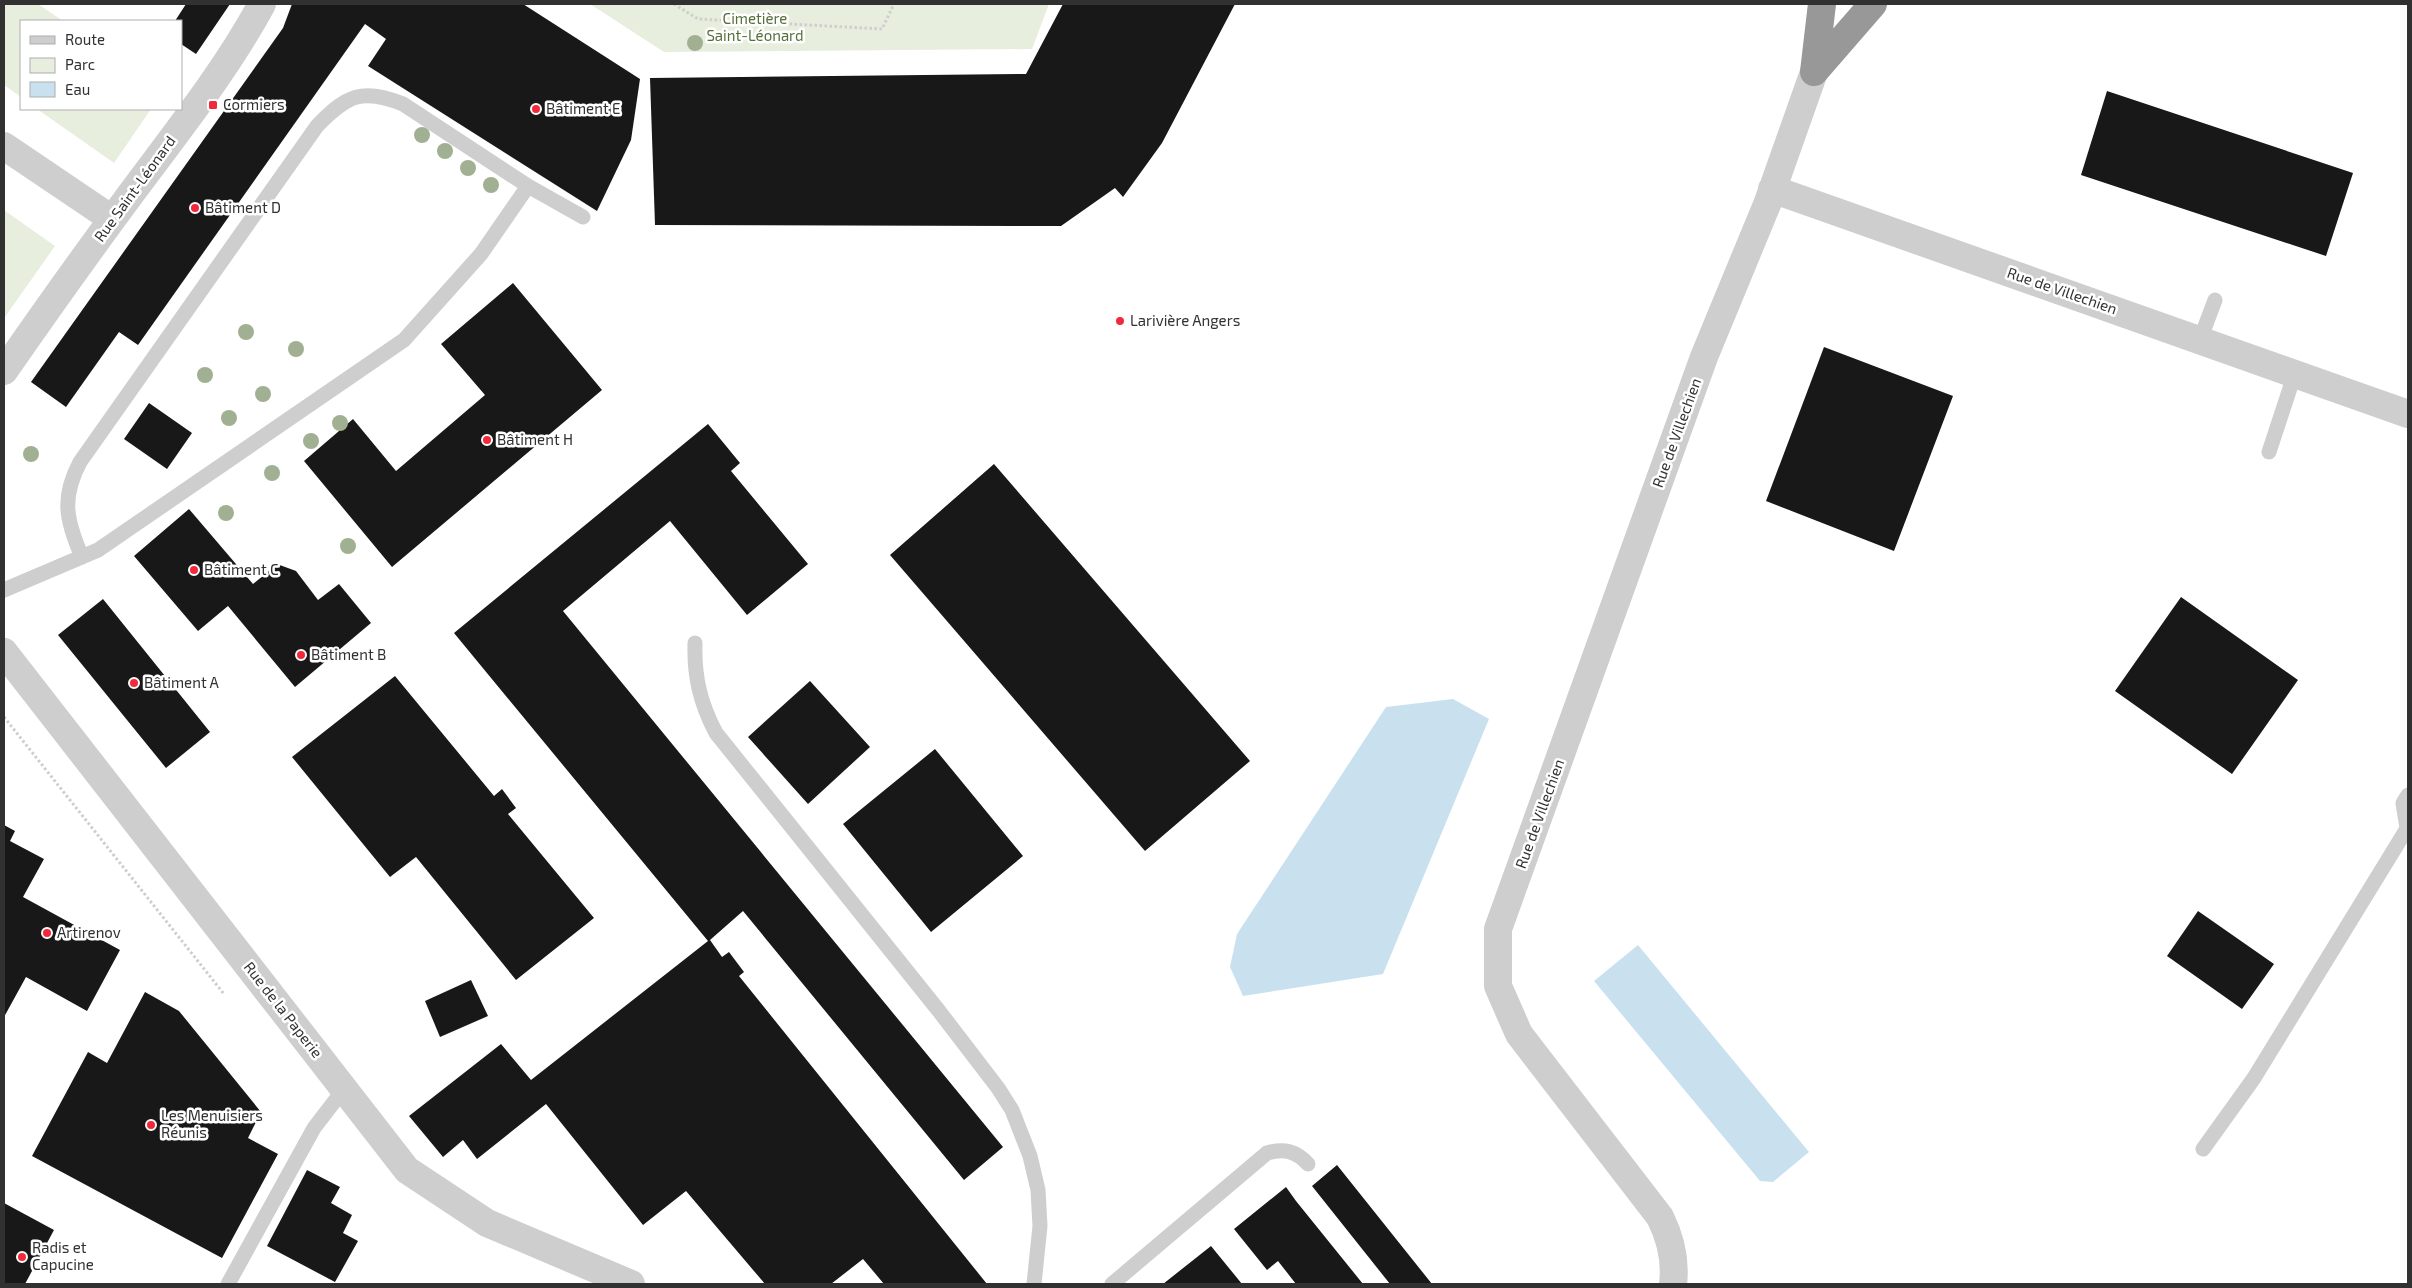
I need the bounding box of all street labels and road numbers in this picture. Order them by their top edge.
street label: Rue Saint-Léonard [90,132,179,245]
street label: Rue de Villechien [2005,263,2120,317]
street label: Rue de Villechien [1648,375,1704,490]
street label: Rue de Villechien [1511,756,1567,871]
street label: Rue de la Paperie [241,958,327,1061]

